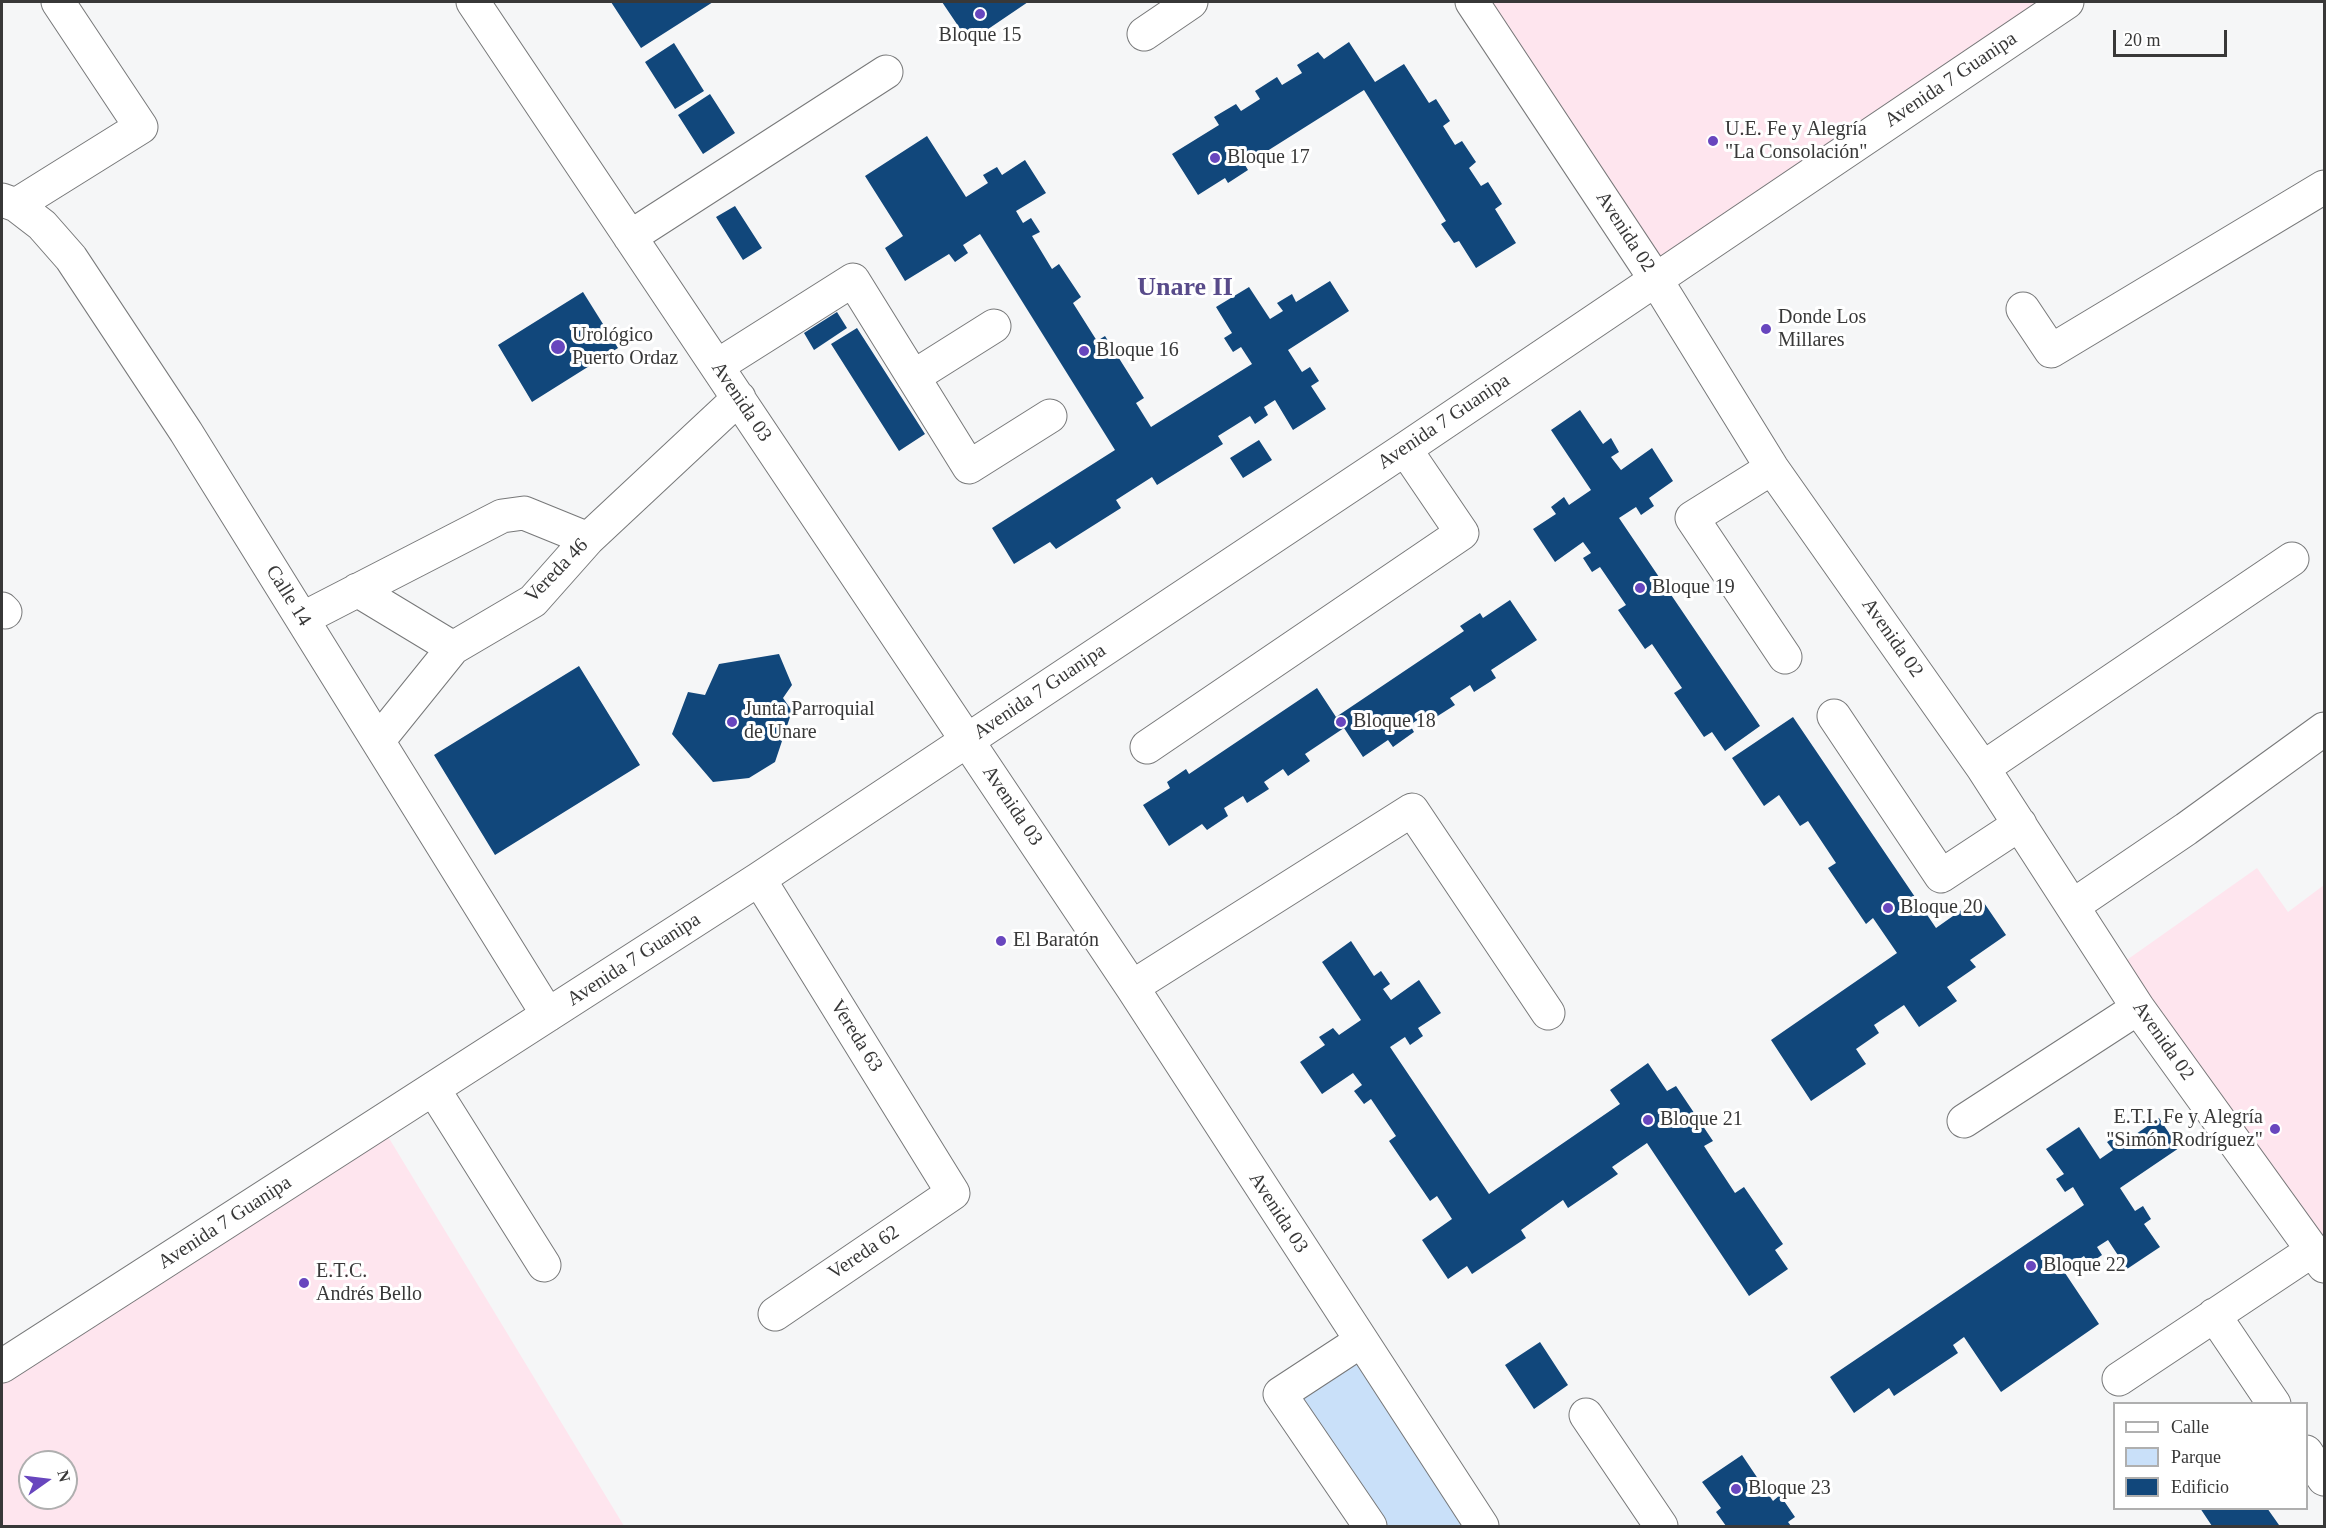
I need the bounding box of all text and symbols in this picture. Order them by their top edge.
marker: Bloque 15 [973,7,987,21]
scale bar [2116,18,2230,56]
place label: Bloque 15 [939,24,1021,48]
street label: Avenida 7 Guanipa [1880,27,2022,133]
text: 20 m [2124,30,2161,50]
place label: U.E. Fe y Alegría "La Consolación" [1725,118,1867,165]
marker: U.E. Fe y Alegría "La Consolación" [1706,134,1720,148]
place label: Bloque 17 [1227,146,1310,170]
marker: Bloque 17 [1208,151,1222,165]
street label: Avenida 02 [1590,187,1660,277]
district label: Unare II [1137,272,1233,304]
place label: Donde Los Millares [1778,306,1866,353]
marker: Donde Los Millares [1759,322,1773,336]
place label: Urológico Puerto Ordaz [572,324,678,371]
marker: Urológico Puerto Ordaz [549,338,567,356]
place label: Bloque 16 [1096,339,1179,363]
marker: Bloque 16 [1077,344,1091,358]
street label: Avenida 03 [706,357,776,447]
street label: Avenida 7 Guanipa [1373,369,1515,475]
street label: Vereda 46 [520,534,594,608]
street label: Calle 14 [260,561,316,631]
place label: Bloque 19 [1652,576,1735,600]
marker: Bloque 19 [1633,581,1647,595]
street label: Avenida 02 [1856,594,1928,682]
street label: Avenida 7 Guanipa [969,639,1111,745]
place label: Junta Parroquial de Unare [744,698,875,745]
place label: Bloque 18 [1353,710,1436,734]
marker: Junta Parroquial de Unare [725,715,739,729]
marker: Bloque 18 [1334,715,1348,729]
street label: Avenida 03 [977,761,1047,851]
place label: Bloque 20 [1900,896,1983,920]
marker: Bloque 20 [1881,901,1895,915]
street label: Avenida 7 Guanipa [563,908,705,1012]
place label: El Baratón [1013,929,1099,953]
marker: El Baratón [994,934,1008,948]
street label: Vereda 63 [824,995,888,1077]
street label: Avenida 02 [2127,997,2199,1085]
place label: E.T.I. Fe y Alegría "Simón Rodríguez" [2106,1106,2263,1153]
place label: Bloque 21 [1660,1108,1743,1132]
marker: Bloque 21 [1641,1113,1655,1127]
marker: E.T.I. Fe y Alegría "Simón Rodríguez" [2268,1122,2282,1136]
street label: Avenida 03 [1243,1168,1313,1258]
street label: Avenida 7 Guanipa [154,1171,296,1275]
street label: Vereda 62 [824,1221,904,1285]
place label: Bloque 22 [2043,1254,2126,1278]
marker: Bloque 22 [2024,1259,2038,1273]
place label: E.T.C. Andrés Bello [316,1260,422,1307]
marker: E.T.C. Andrés Bello [297,1276,311,1290]
legend [2113,1402,2308,1510]
text: Calle [2171,1417,2209,1437]
text: Parque [2171,1447,2221,1467]
north arrow [18,1450,78,1510]
text: N [54,1468,74,1484]
place label: Bloque 23 [1748,1477,1831,1501]
text: Edificio [2171,1477,2229,1497]
marker: Bloque 23 [1729,1482,1743,1496]

